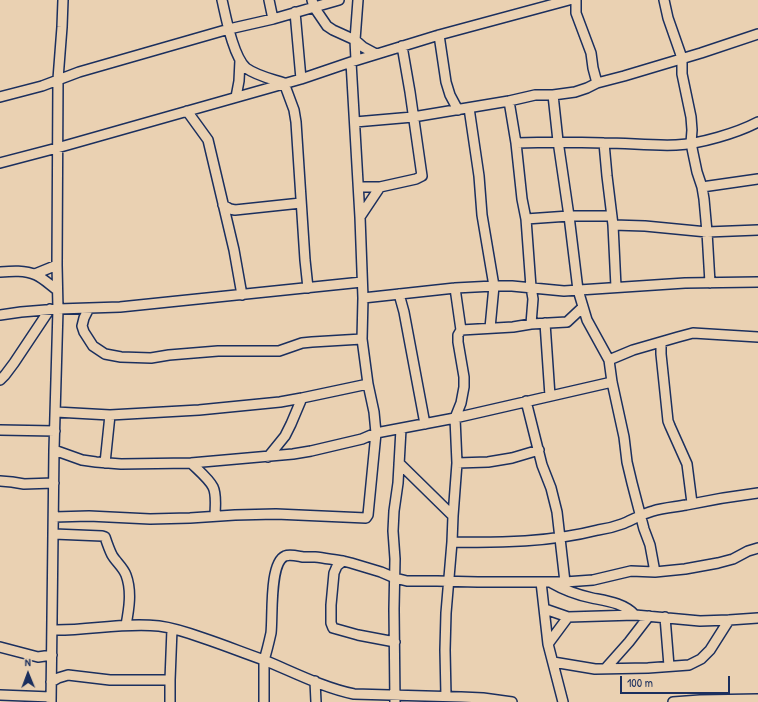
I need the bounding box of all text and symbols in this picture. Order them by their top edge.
north arrow [8,654,48,694]
text: N [25,655,31,669]
scale bar [622,668,732,694]
text: 100 m [627,674,653,691]

